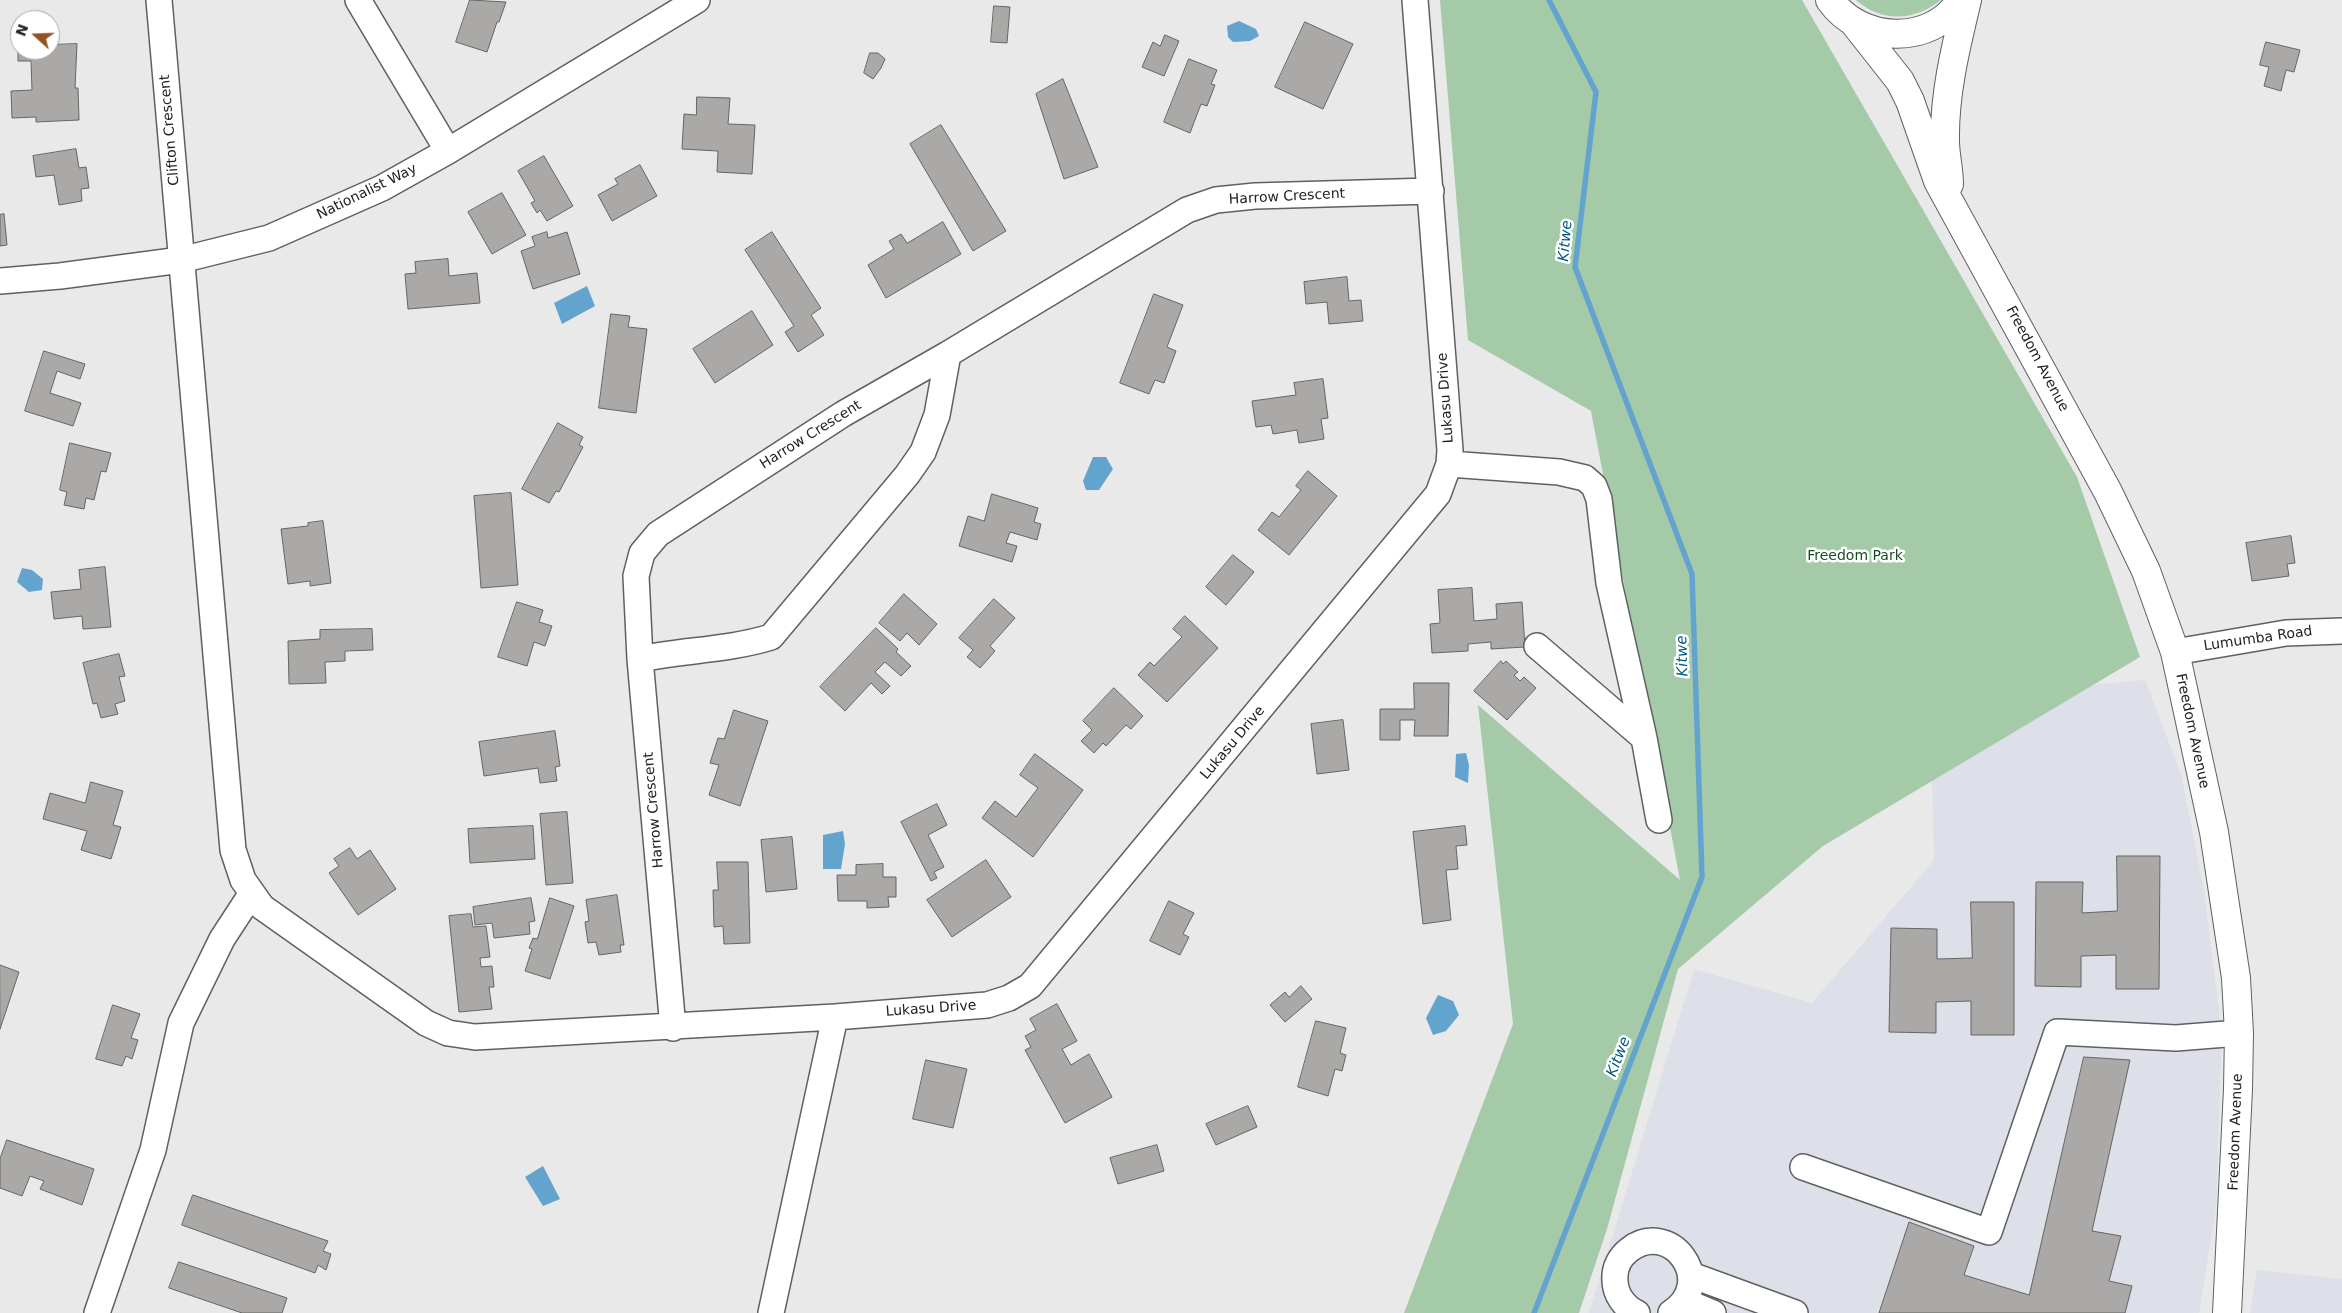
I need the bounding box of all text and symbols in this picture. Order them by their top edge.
north arrow [10,10,60,60]
text: N [12,22,31,38]
street label: Clifton Crescent [157,74,183,186]
street label: Nationalist Way [314,160,420,224]
street label: Harrow Crescent [1228,186,1346,208]
water label: Kitwe [1555,220,1577,262]
street label: Freedom Avenue [2002,303,2072,415]
street label: Lukasu Drive [1434,352,1458,444]
street label: Harrow Crescent [757,397,865,473]
park label: Freedom Park [1807,548,1903,564]
street label: Lumumba Road [2203,623,2313,655]
water label: Kitwe [1673,635,1693,677]
street label: Freedom Avenue [2172,672,2212,790]
street label: Lukasu Drive [1197,703,1269,783]
street label: Harrow Crescent [641,751,667,869]
street label: Lukasu Drive [885,997,977,1021]
water label: Kitwe [1603,1034,1635,1080]
street label: Freedom Avenue [2226,1073,2246,1191]

